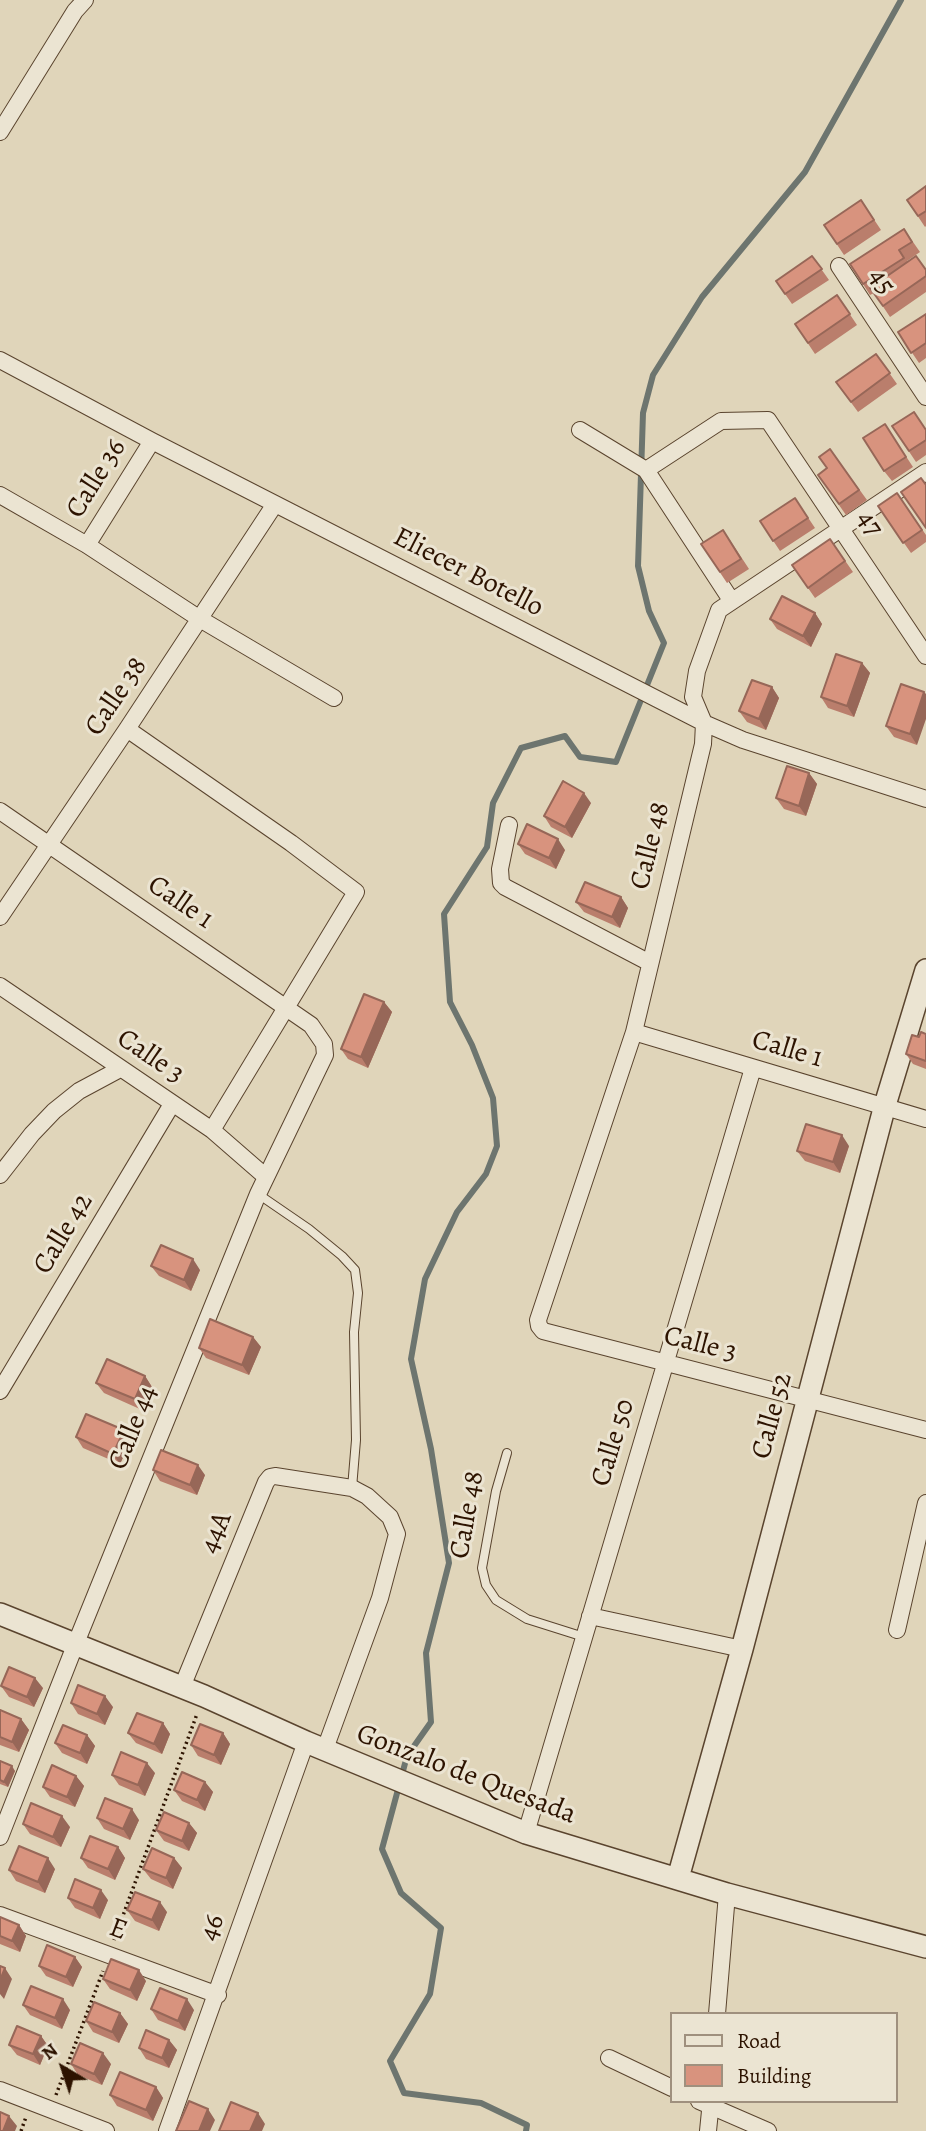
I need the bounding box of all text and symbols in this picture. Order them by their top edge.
street label: 45 [860,262,902,302]
street label: Calle 36 [60,433,134,525]
street label: 47 [848,504,890,544]
street label: Eliecer Botello [387,521,549,625]
street label: Calle 38 [79,651,155,743]
street label: Calle 48 [624,799,678,893]
street label: Calle 1 [141,869,219,937]
street label: Calle 3 [110,1022,190,1092]
street label: Calle 1 [748,1024,826,1076]
street label: Calle 42 [27,1187,101,1281]
street label: Calle 3 [660,1320,740,1370]
street label: Calle 52 [745,1369,801,1463]
street label: Calle 44 [102,1381,166,1475]
street label: Calle 50 [585,1395,643,1491]
street label: Calle 48 [444,1468,492,1562]
street label: 44A [194,1507,240,1559]
street label: Gonzalo de Quesada [352,1718,580,1832]
street label: 46 [193,1910,233,1946]
street label: E [104,1911,132,1949]
legend [670,2012,898,2103]
text: Road [737,2027,781,2055]
north arrow [28,2033,98,2103]
text: N [36,2037,63,2066]
text: Building [737,2062,811,2090]

